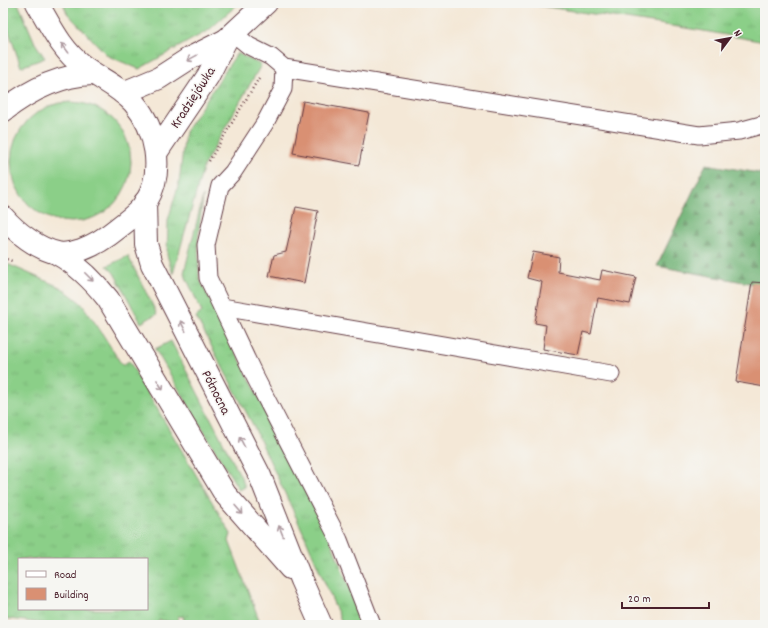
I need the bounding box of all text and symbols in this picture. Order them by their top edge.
north arrow [710,18,750,58]
text: N [729,27,745,41]
one-way arrow [60,42,69,53]
one-way arrow [186,54,198,62]
street label: Kradziejówka [166,63,221,133]
one-way arrow [84,272,94,282]
one-way arrow [179,320,186,332]
street label: Północna [196,367,235,419]
one-way arrow [157,379,165,391]
one-way arrow [238,436,245,448]
one-way arrow [234,505,244,515]
one-way arrow [277,526,285,538]
legend [18,558,148,610]
text: Road [54,567,76,584]
scale bar [622,584,709,610]
text: Building [54,587,89,604]
text: 20 m [628,591,651,608]

